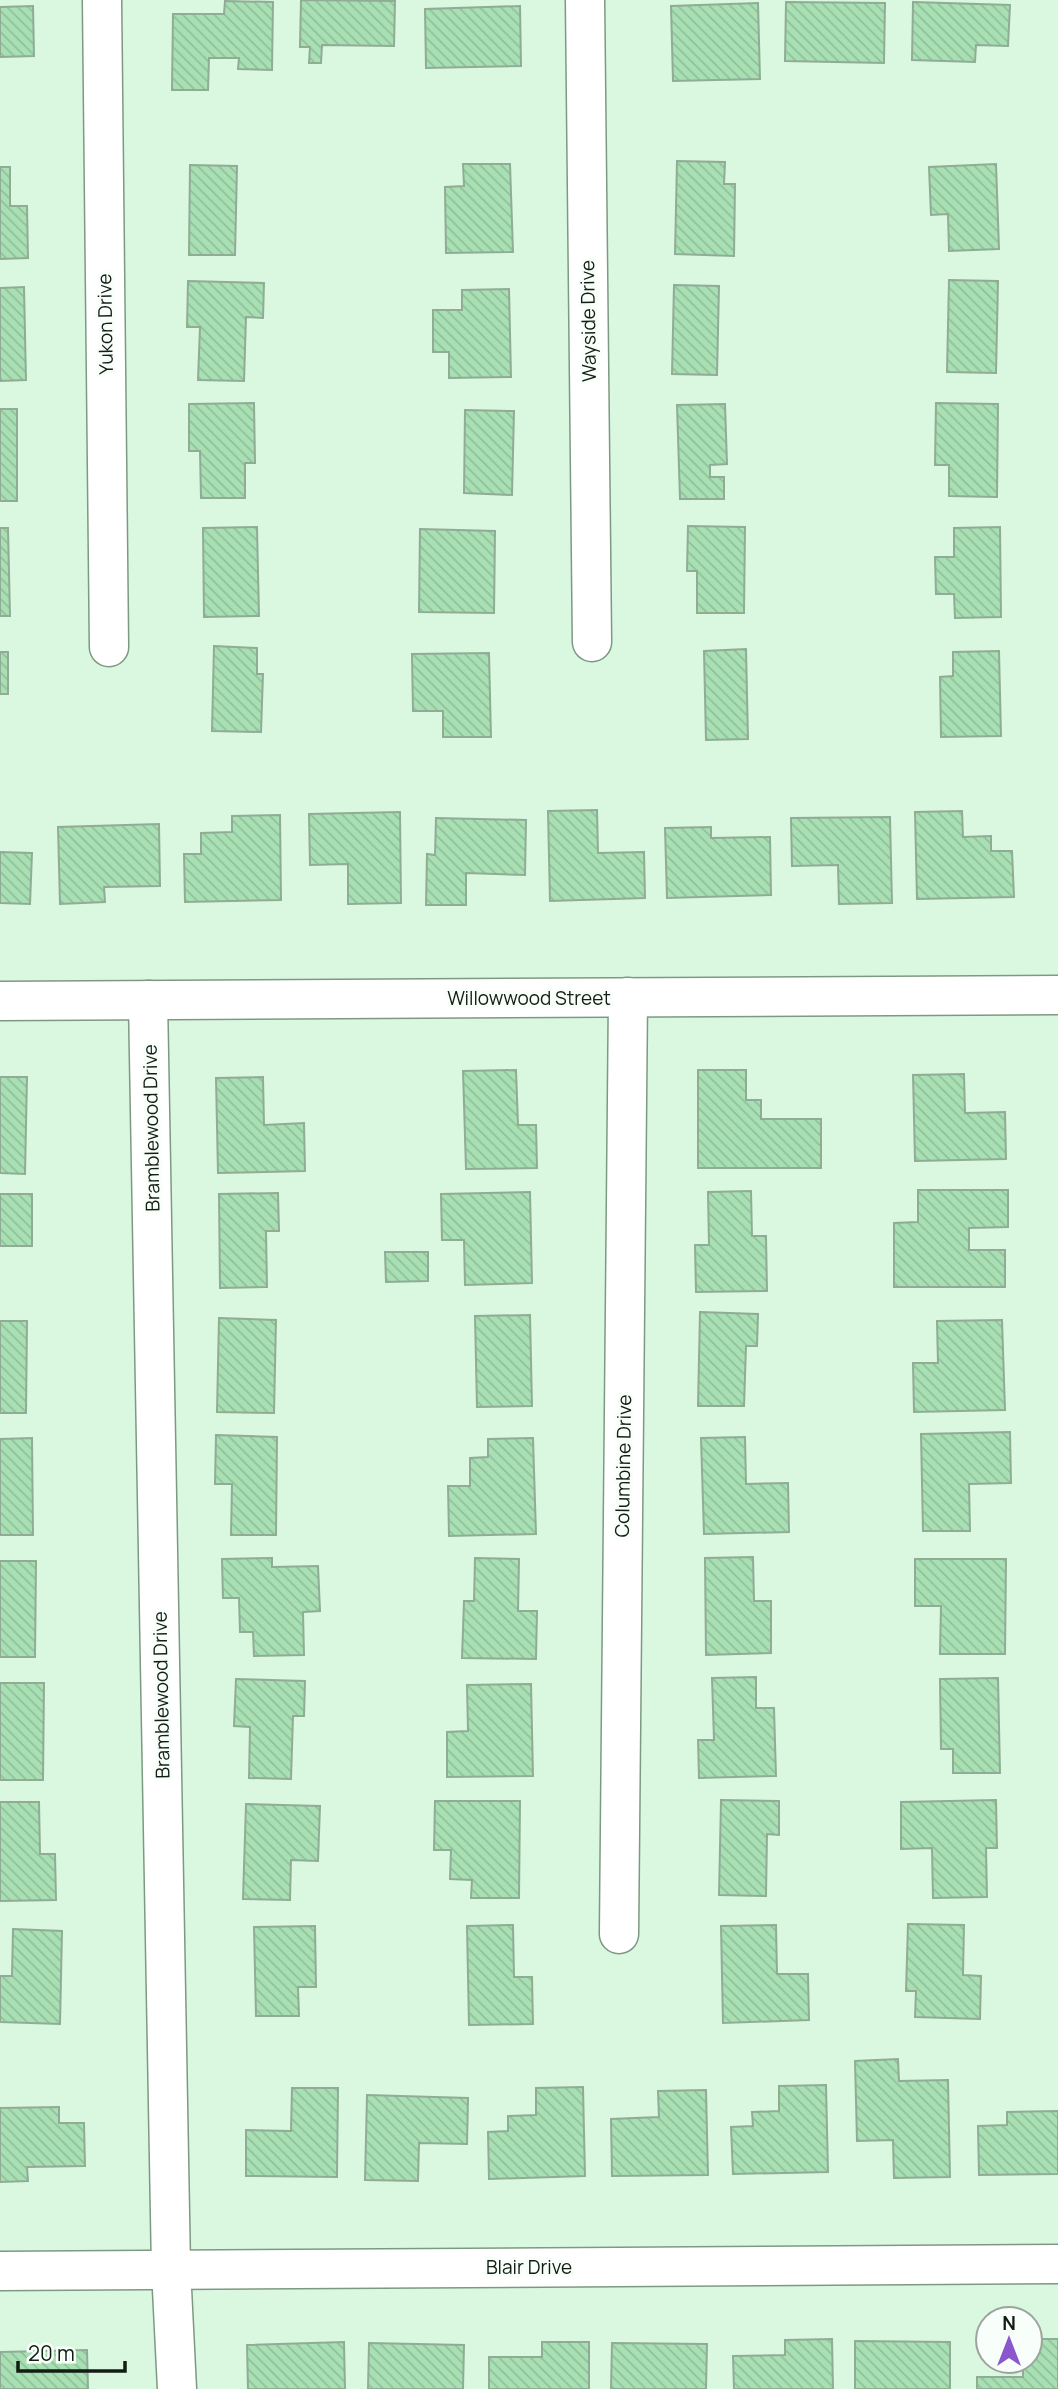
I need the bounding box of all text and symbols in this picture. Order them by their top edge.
street label: Wayside Drive [574,260,602,382]
street label: Yukon Drive [91,273,119,375]
street label: Willowwood Street [447,985,611,1011]
street label: Bramblewood Drive [137,1044,165,1212]
street label: Columbine Drive [609,1394,637,1538]
street label: Bramblewood Drive [147,1611,175,1779]
street label: Blair Drive [486,2254,572,2280]
north arrow [974,2305,1044,2375]
text: N [1002,2310,1016,2336]
scale bar [18,2330,124,2374]
text: 20 m [28,2339,75,2367]

